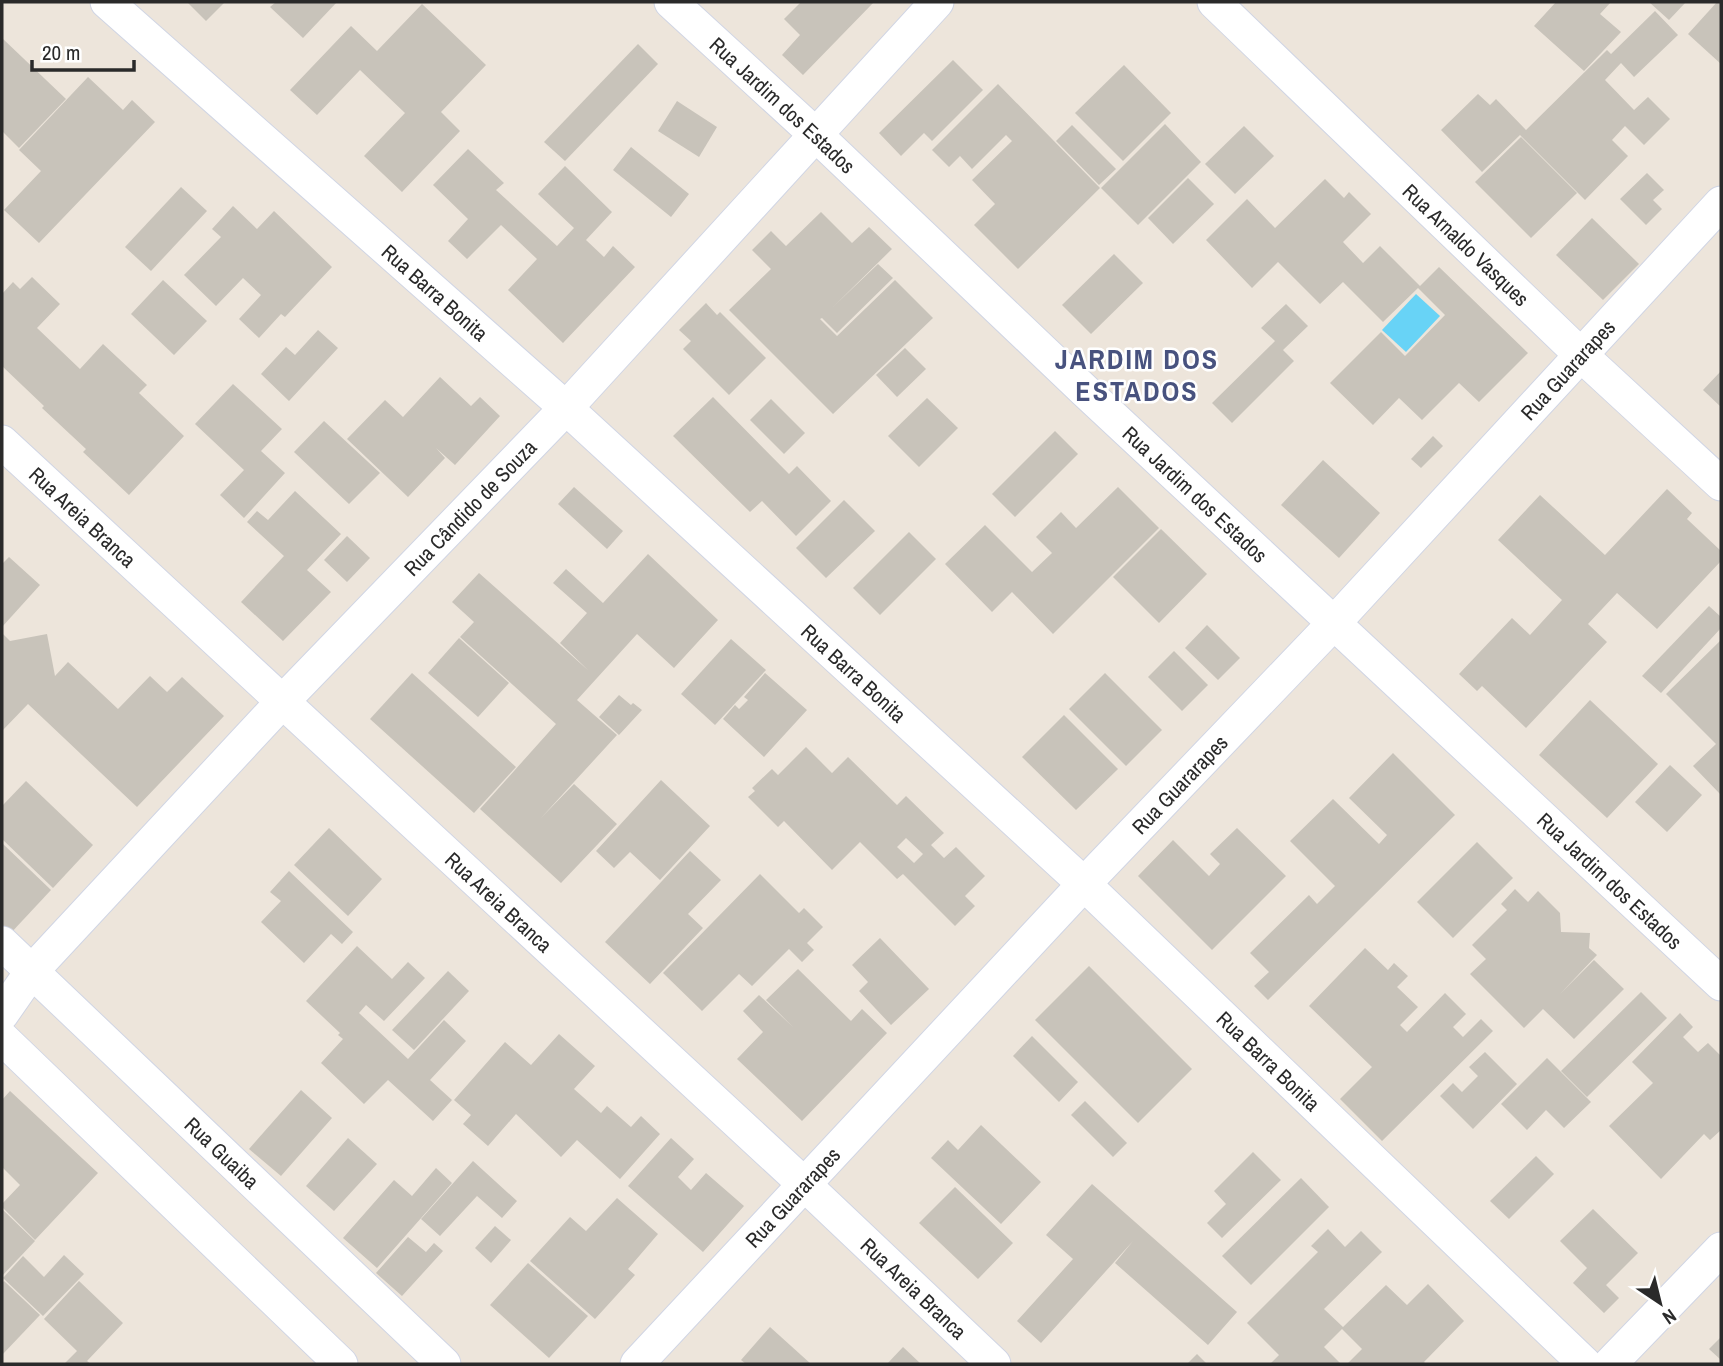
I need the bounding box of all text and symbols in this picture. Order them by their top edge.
scale bar [32,28,133,72]
street label: Rua Jardim dos Estados [704,30,862,180]
text: 20 m [42,38,80,67]
street label: Rua Arnaldo Vasques [1397,177,1536,312]
street label: Rua Barra Bonita [376,237,495,347]
street label: Rua Guararapes [1514,313,1621,426]
district label: JARDIM DOS ESTADOS [1055,340,1219,410]
street label: Rua Jardim dos Estados [1116,419,1274,569]
street label: Rua Cândido de Souza [397,433,543,582]
street label: Rua Areia Branca [23,460,143,574]
street label: Rua Barra Bonita [795,617,913,729]
street label: Rua Guararapes [1125,728,1234,840]
street label: Rua Jardim dos Estados [1531,806,1689,956]
street label: Rua Areia Branca [439,845,559,959]
street label: Rua Barra Bonita [1211,1004,1327,1118]
street label: Rua Guaiba [178,1110,266,1195]
street label: Rua Guararapes [738,1141,846,1254]
street label: Rua Areia Branca [855,1231,974,1346]
north arrow [1625,1268,1695,1338]
text: N [1658,1303,1682,1331]

